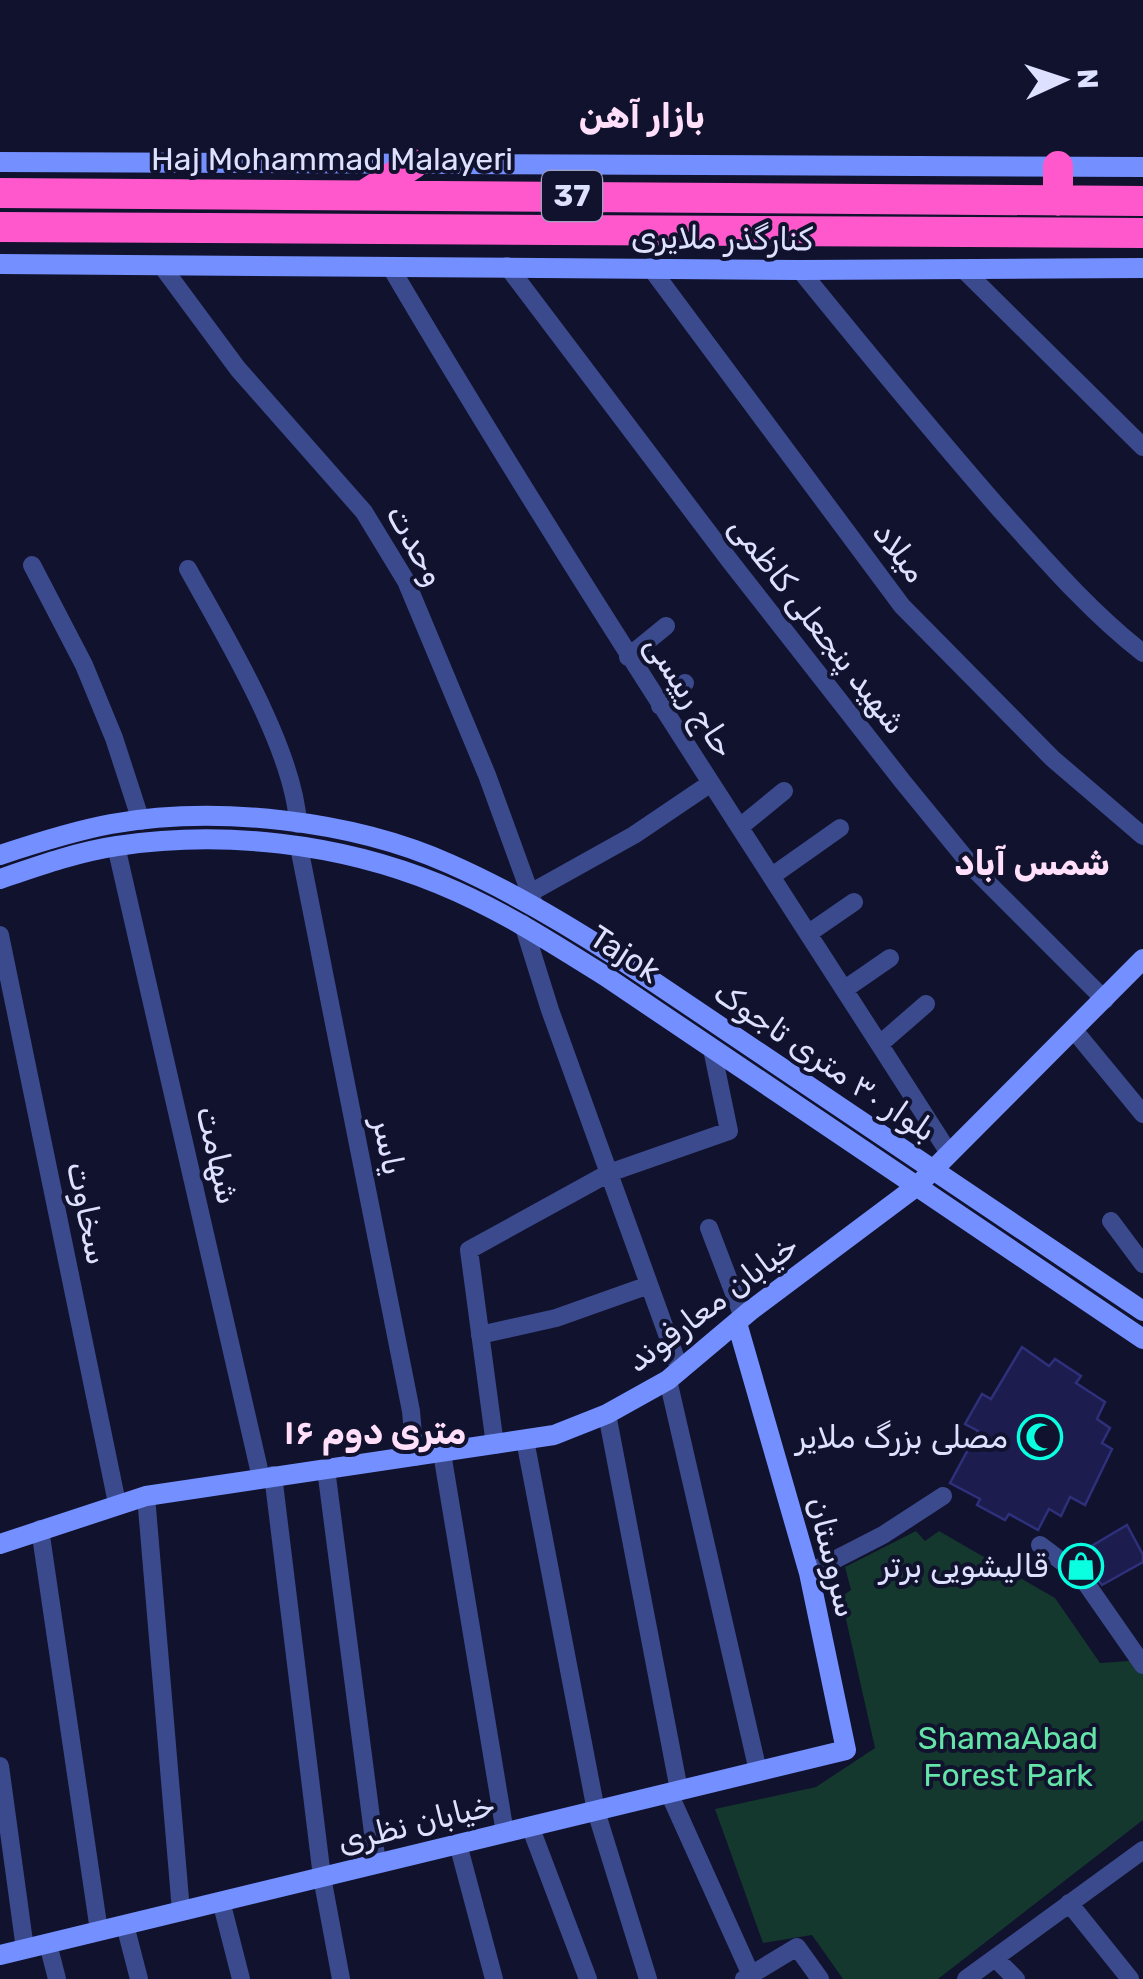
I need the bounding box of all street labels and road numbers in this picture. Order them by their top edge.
street label: Haj Mohammad Malayeri [151,140,513,178]
road number: 37 [542,171,602,221]
street label: کنارگذر ملایری [631,217,814,259]
street label: وحدت [378,498,454,592]
street label: شهید پنجعلی کاظمی [719,508,915,743]
street label: میلاد [865,514,935,590]
street label: حاج رییسی [634,628,744,766]
street label: Tajok [583,917,668,991]
street label: بلوار ۳۰ متری تاجوک [707,973,943,1149]
street label: شهامت [188,1102,248,1208]
street label: یاسر [364,1112,413,1178]
street label: سخاوت [59,1158,117,1268]
street label: خیابان معارفوند [619,1226,805,1380]
street label: سروستان [800,1493,866,1621]
street label: خیابان نظری [333,1785,499,1861]

